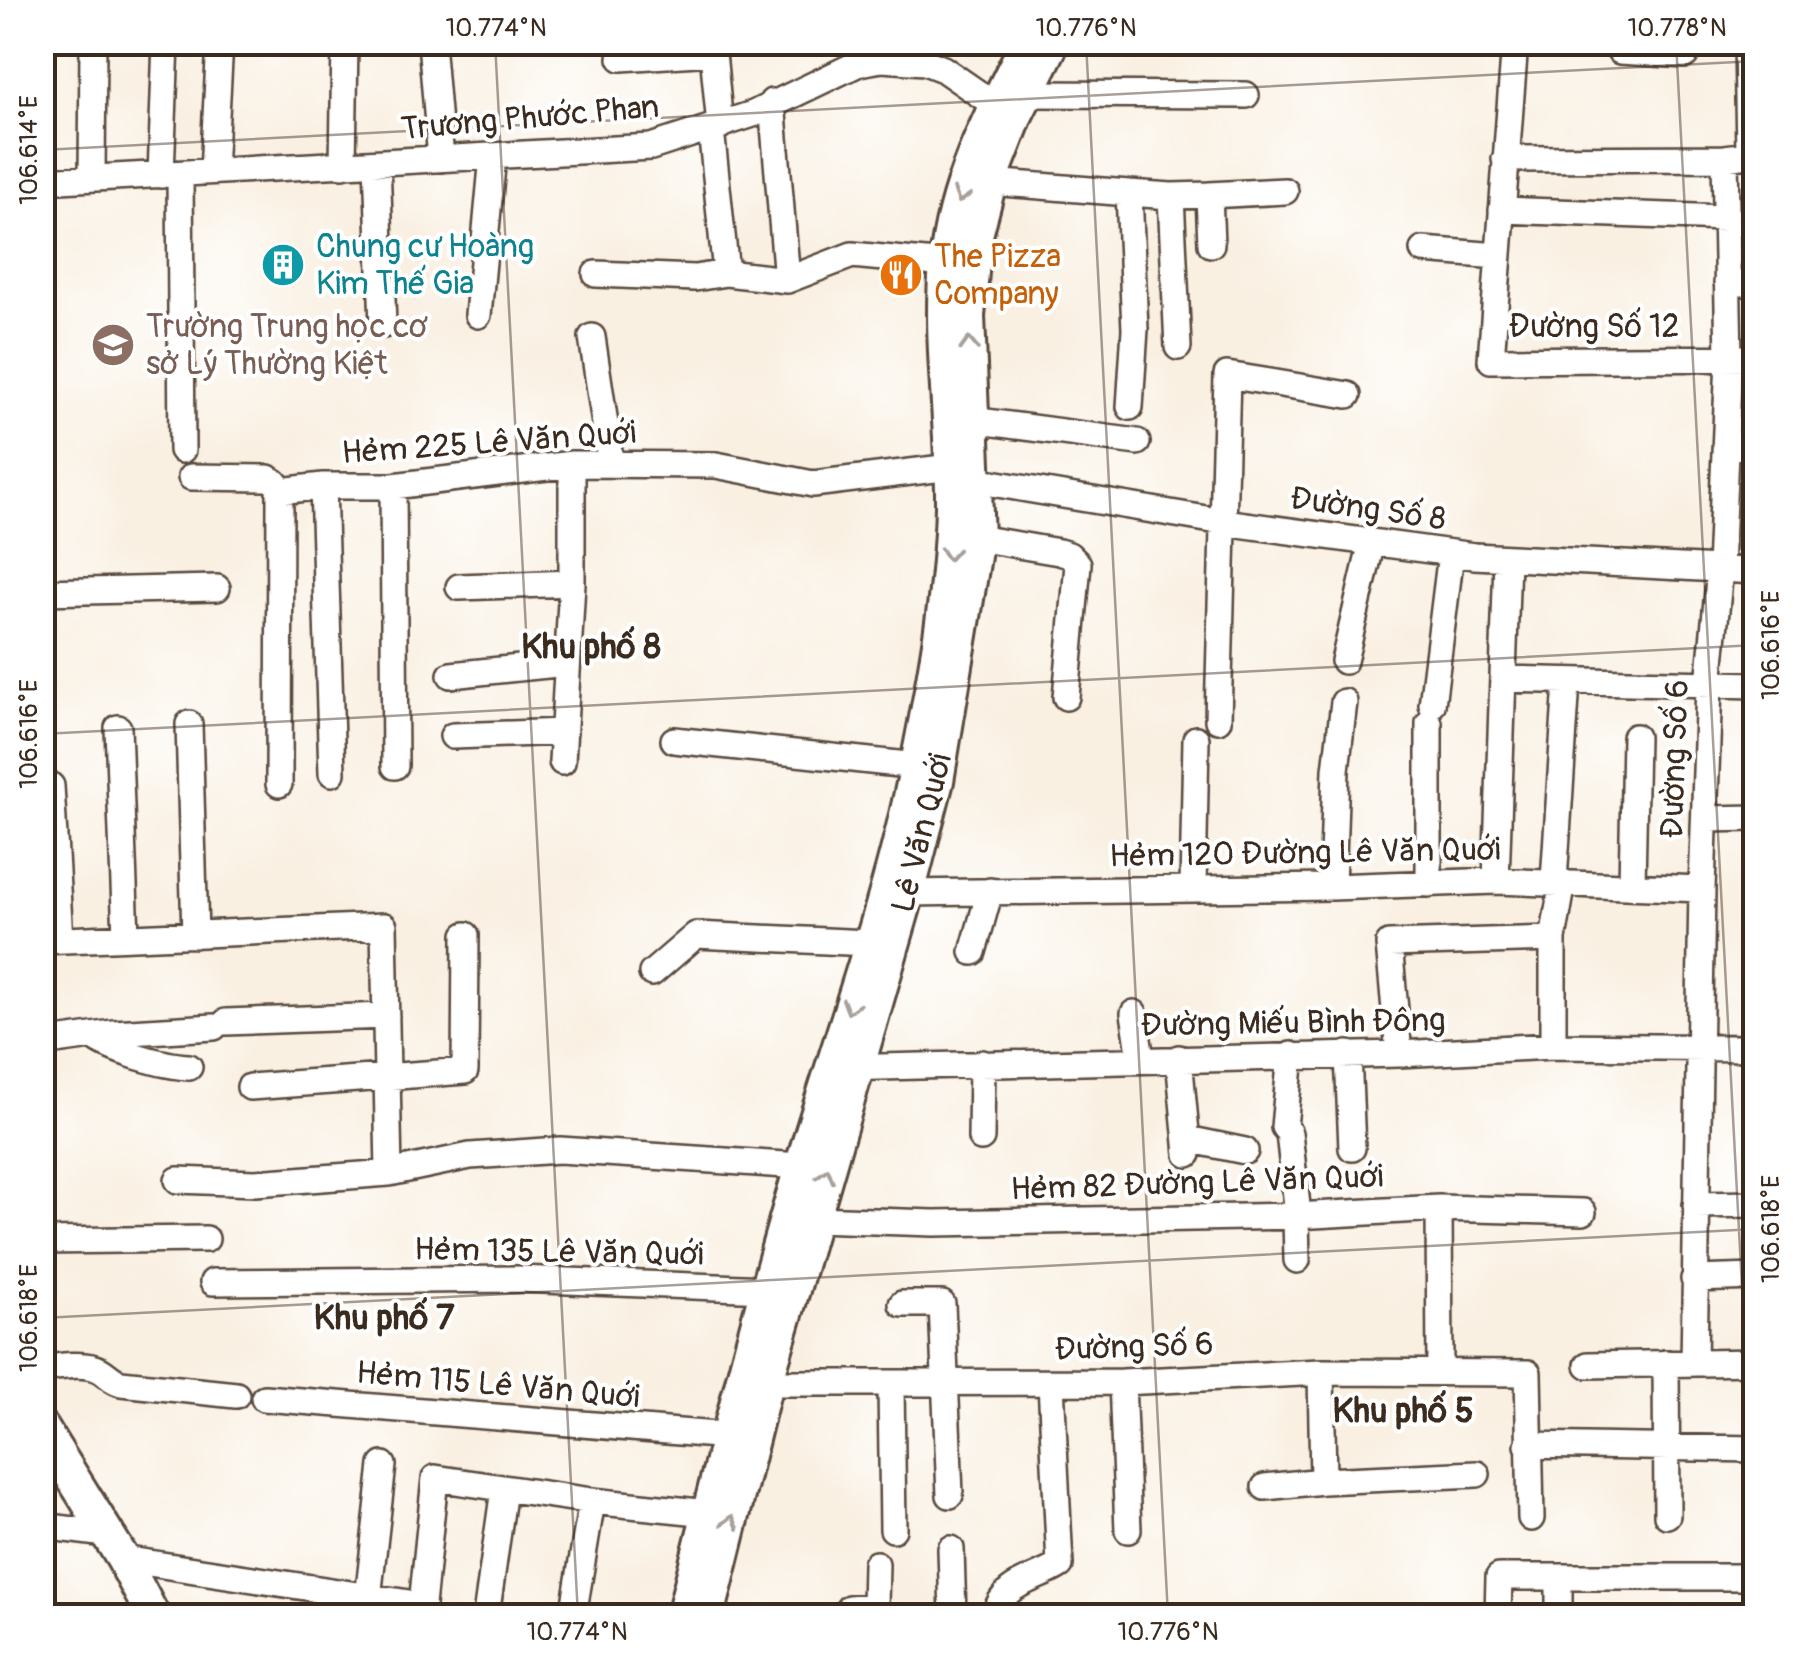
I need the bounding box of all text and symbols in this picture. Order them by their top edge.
text: 10.774°N [445,13,547,44]
text: 10.776°N [1035,13,1137,44]
text: 10.778°N [1627,13,1727,44]
street label: Trương Phước Phan [399,87,661,149]
text: 106.614°E [14,95,45,205]
one-way arrow [952,186,973,203]
place label: Chung cư Hoàng Kim Thế Gia [316,227,534,304]
place label: The Pizza Company [934,237,1061,314]
building icon: Chung cư Hoàng Kim Thế Gia [260,242,306,288]
restaurant icon: The Pizza Company [878,252,924,298]
place label: Trường Trung học cơ sở Lý Thường Kiệt [146,307,428,384]
street label: Đường Số 12 [1509,307,1679,347]
school or university icon: Trường Trung học cơ sở Lý Thường Kiệt [90,322,136,368]
one-way arrow [959,335,980,351]
street label: Hẻm 225 Lê Văn Quới [341,413,637,473]
street label: Đường Số 8 [1288,478,1448,540]
one-way arrow [939,546,961,562]
text: 106.616°E [1756,590,1787,700]
district label: Khu phố 8 [521,625,661,669]
text: 106.616°E [14,679,45,789]
street label: Đường Số 6 [1652,679,1698,839]
street label: Lê Văn Quới [883,749,961,917]
street label: Hẻm 120 Đường Lê Văn Quới [1109,830,1501,876]
one-way arrow [841,997,862,1014]
street label: Đường Miếu Bình Đông [1140,1000,1446,1046]
street label: Hẻm 82 Đường Lê Văn Quới [1010,1157,1384,1209]
one-way arrow [814,1167,835,1184]
text: 106.618°E [1756,1175,1787,1283]
street label: Hẻm 135 Lê Văn Quới [414,1229,704,1275]
text: 106.618°E [14,1264,45,1372]
district label: Khu phố 7 [314,1296,455,1340]
street label: Đường Số 6 [1054,1324,1214,1370]
street label: Hẻm 115 Lê Văn Quới [355,1353,641,1417]
district label: Khu phố 5 [1332,1389,1474,1433]
one-way arrow [720,1514,741,1531]
text: 10.774°N [526,1617,628,1648]
text: 10.776°N [1117,1617,1219,1648]

